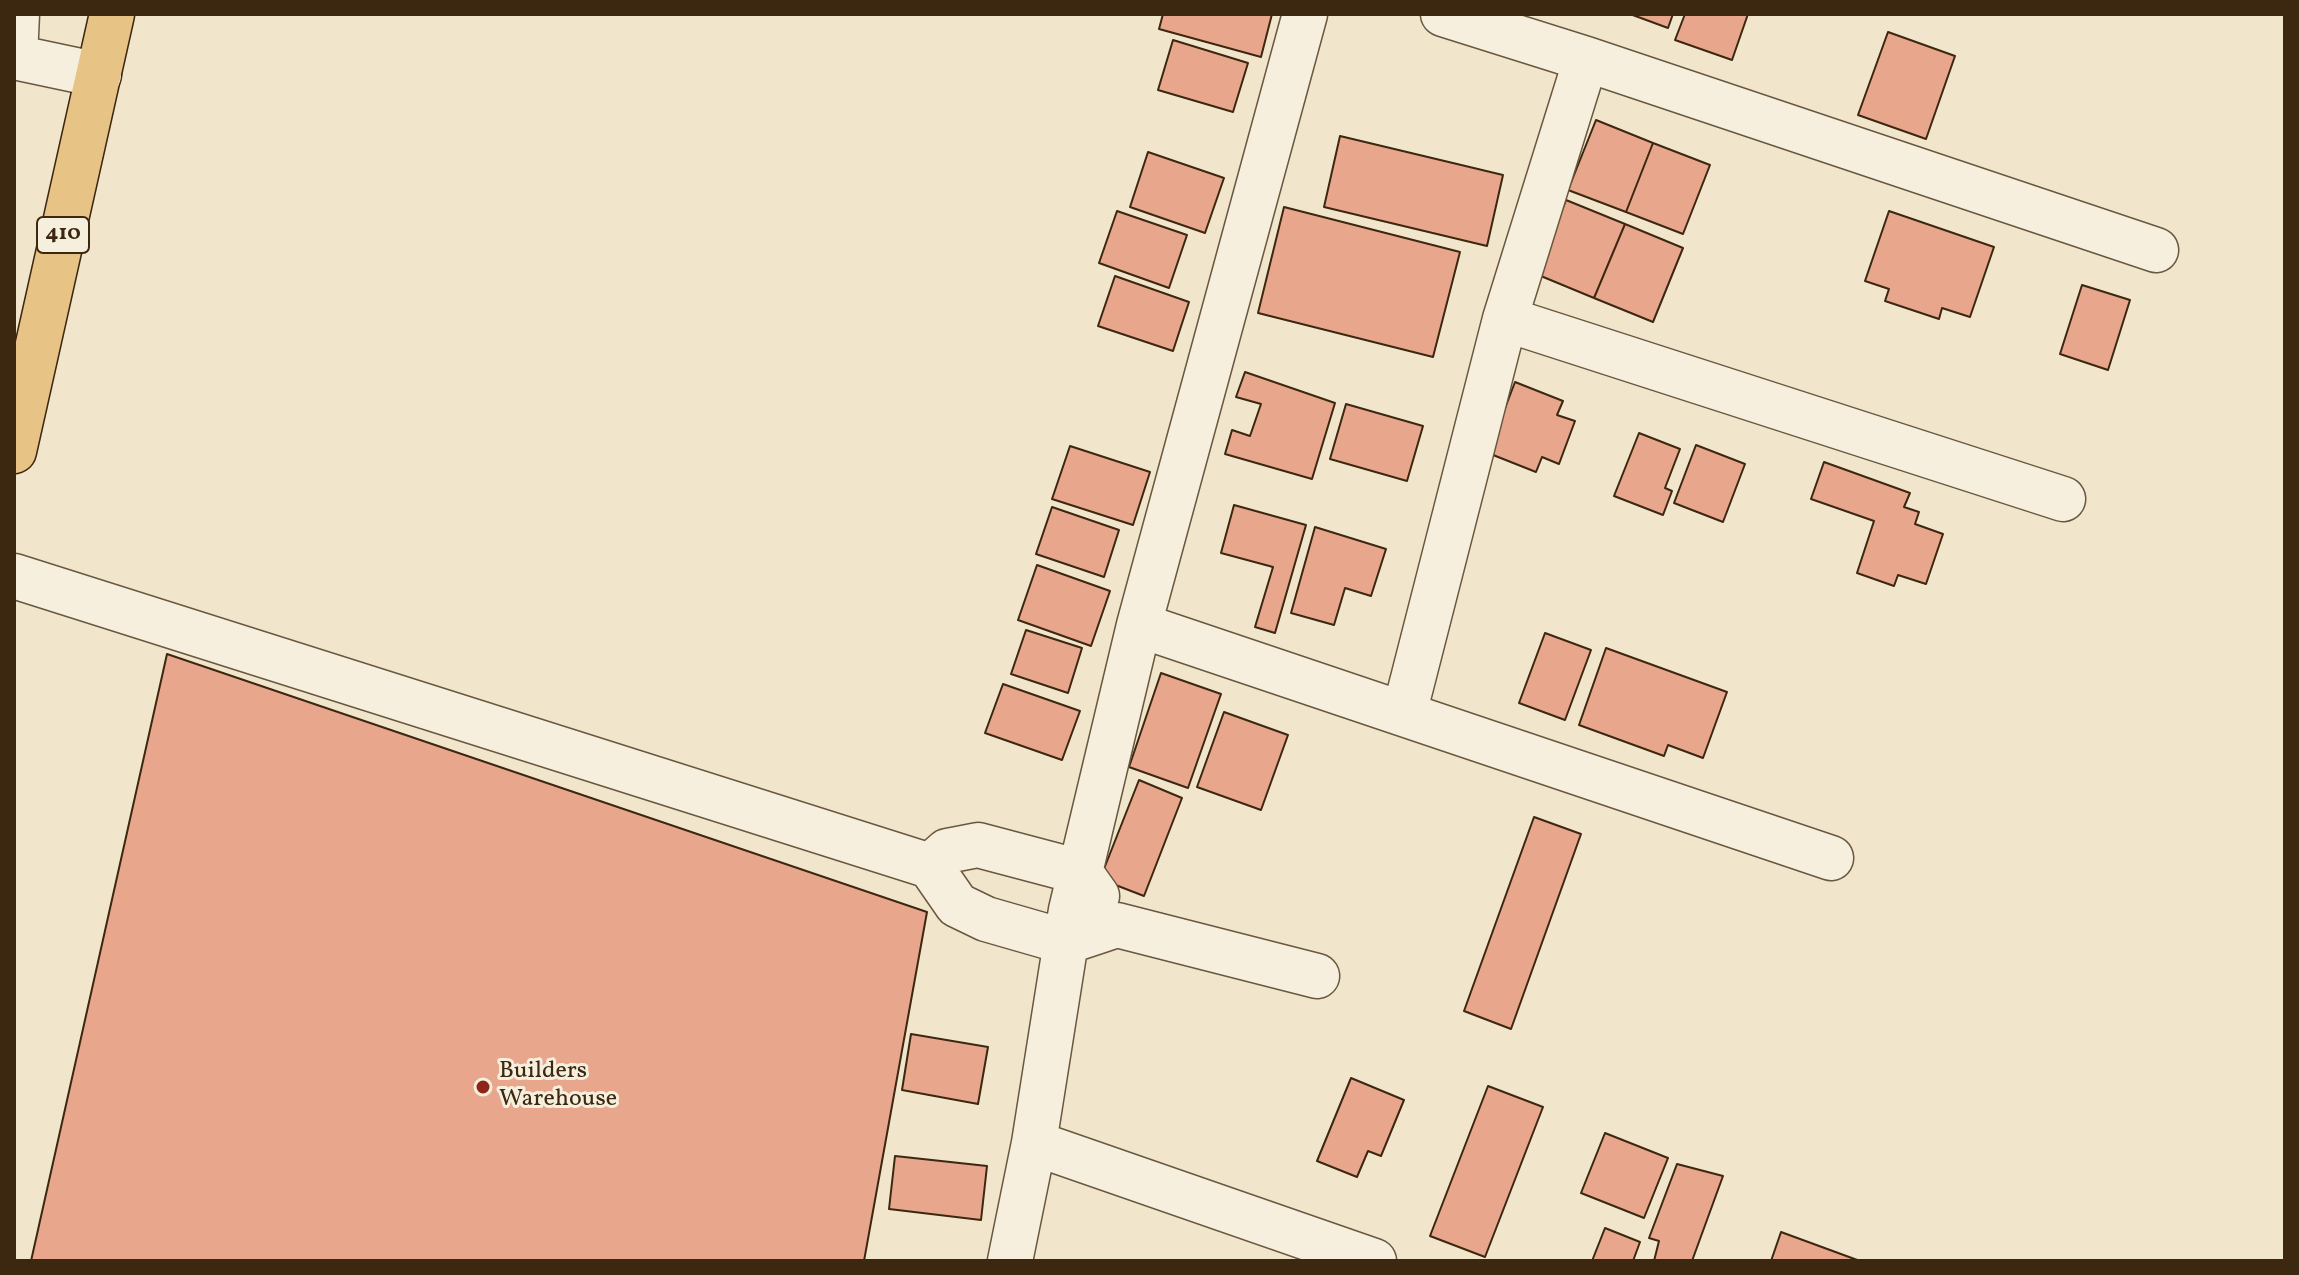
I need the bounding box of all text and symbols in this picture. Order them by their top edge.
road number: 410 [37,217,89,253]
place label: Builders Warehouse [499,1059,617,1115]
marker: Builders Warehouse [474,1078,492,1096]

